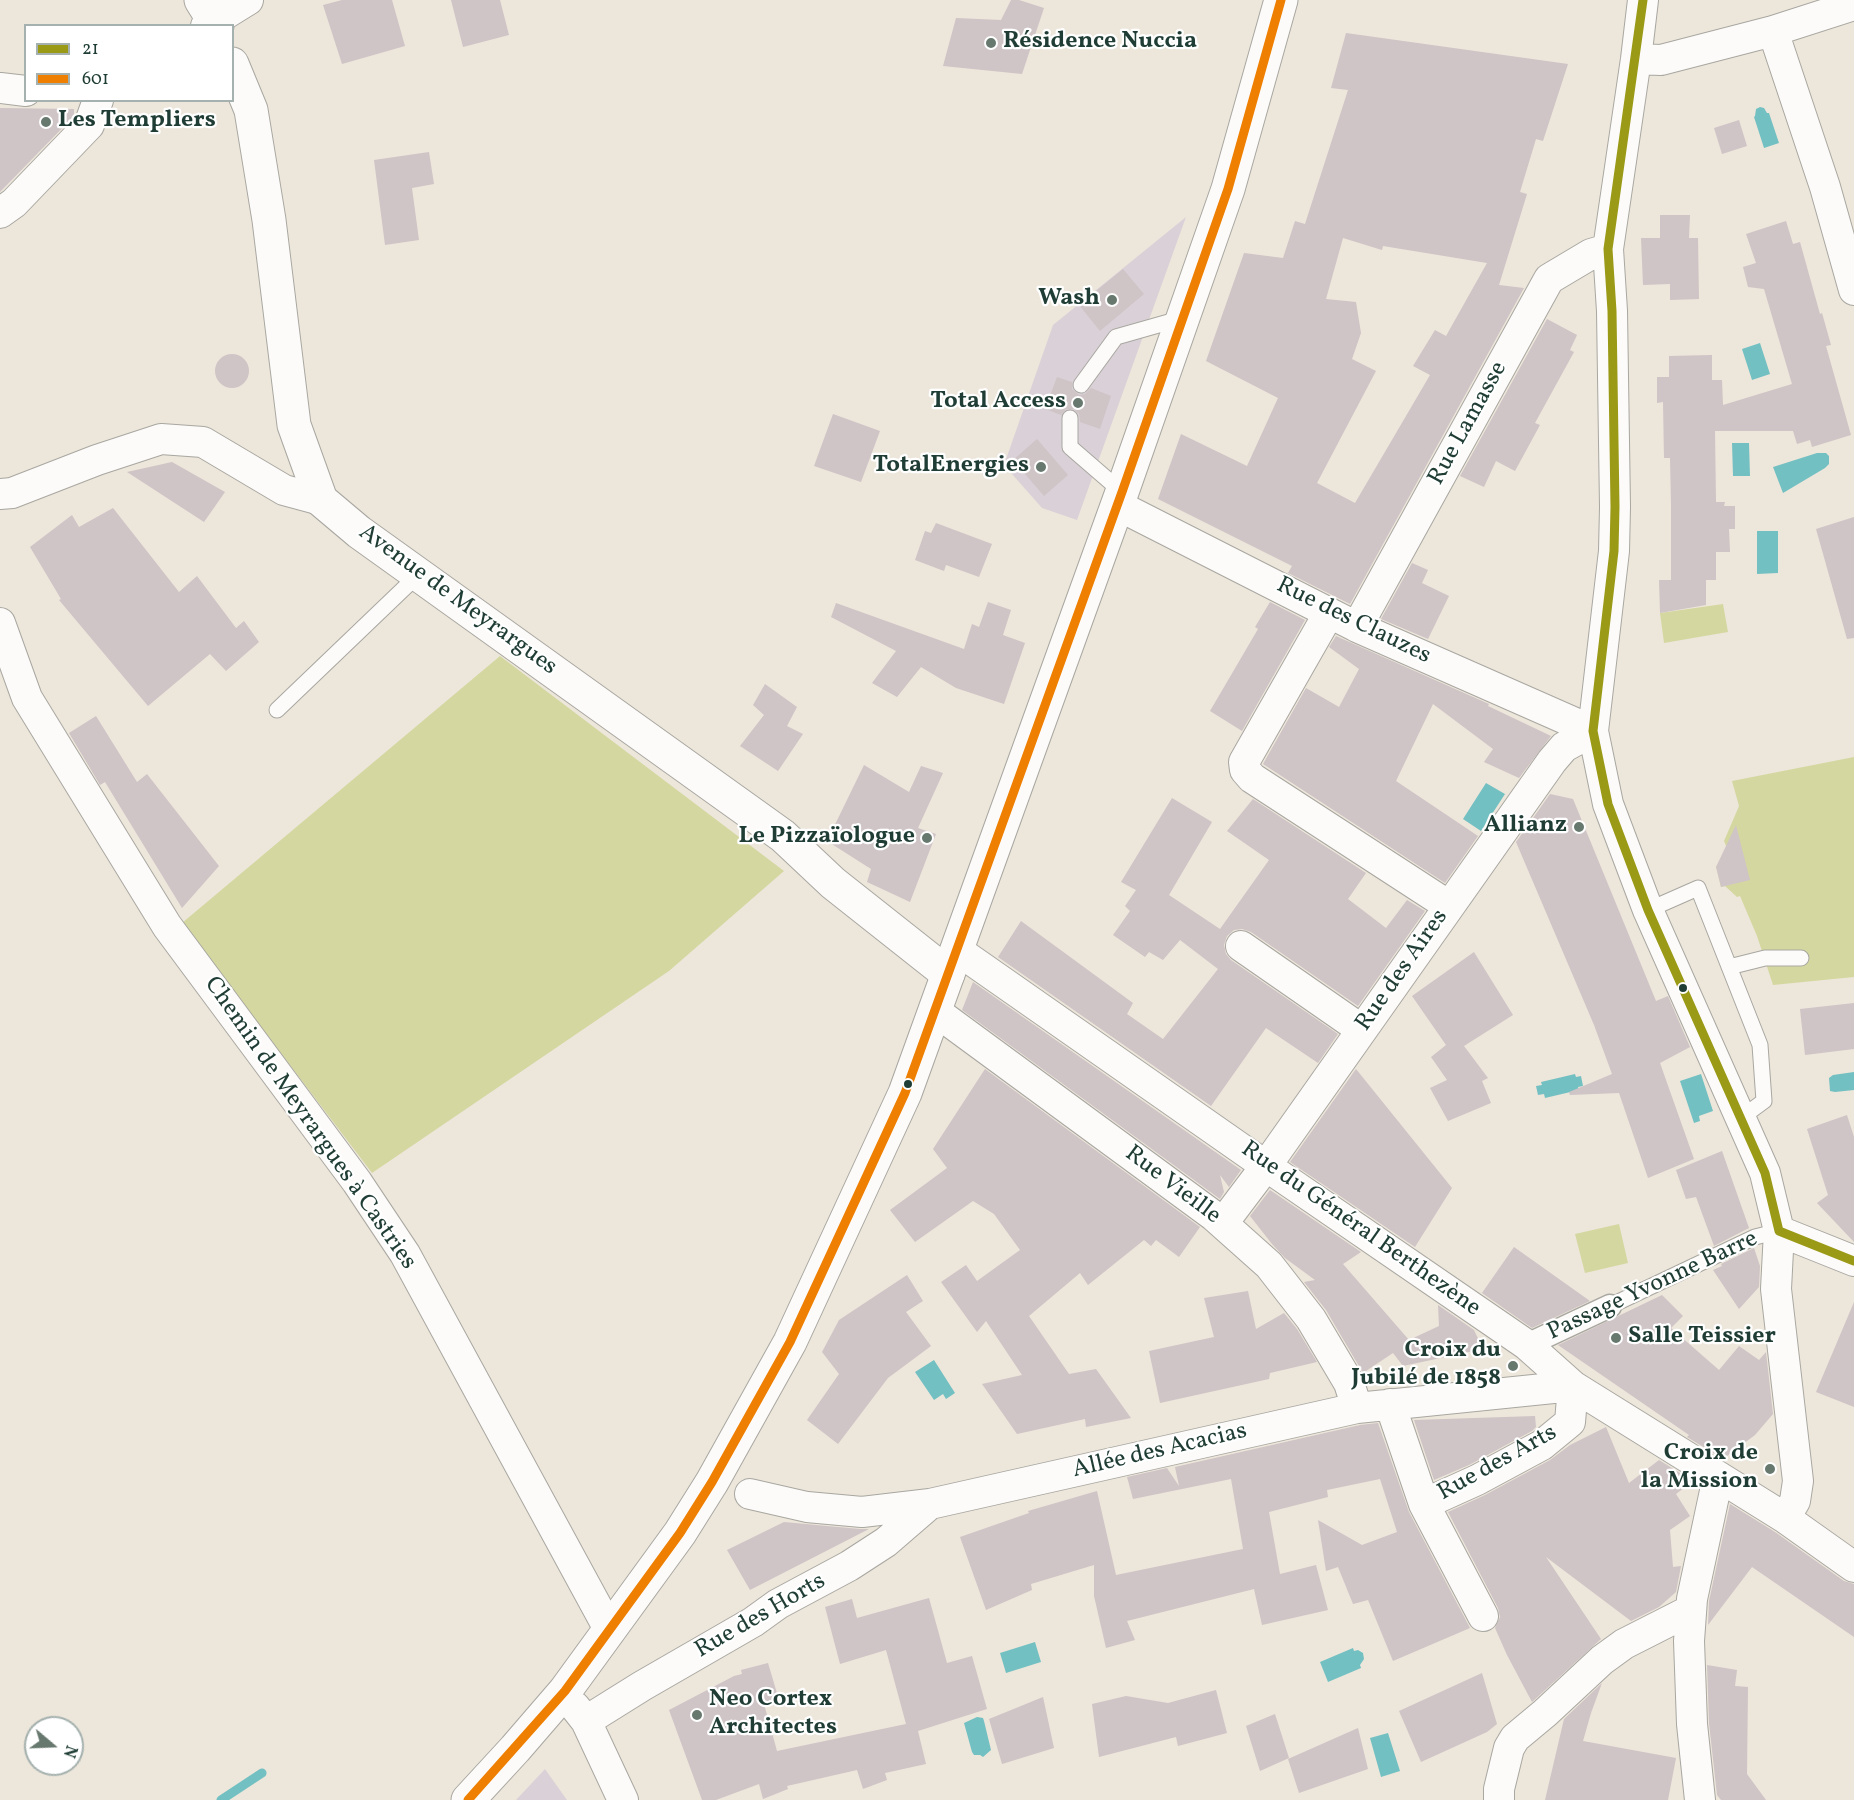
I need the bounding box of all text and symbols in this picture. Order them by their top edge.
legend [24,24,234,102]
place label: Résidence Nuccia [1003,29,1197,57]
marker: Résidence Nuccia [984,36,998,50]
text: 21 [82,37,99,62]
text: 601 [82,67,109,92]
place label: Les Templiers [58,108,216,136]
marker: Les Templiers [39,115,53,129]
place label: Wash [1038,286,1100,314]
marker: Wash [1105,293,1119,307]
street label: Rue Lamasse [1423,357,1515,491]
place label: Total Access [930,389,1066,417]
marker: Total Access [1071,396,1085,410]
place label: TotalEnergies [873,453,1029,481]
marker: TotalEnergies [1034,460,1048,474]
street label: Avenue de Meyrargues [352,519,562,683]
street label: Rue des Clauzes [1271,572,1435,672]
place label: Allianz [1484,813,1567,841]
marker: Allianz [1572,820,1586,834]
place label: Le Pizzaïologue [738,824,915,852]
marker: Le Pizzaïologue [920,831,934,845]
street label: Rue des Aires [1350,905,1456,1037]
street label: Chemin de Meyrargues à Castries [197,972,421,1276]
unlabelled marker [1677,982,1689,994]
unlabelled marker [902,1078,914,1090]
street label: Rue du Général Berthezène [1235,1136,1485,1324]
street label: Rue Vieille [1118,1141,1226,1231]
street label: Passage Yvonne Barre [1543,1226,1763,1348]
place label: Salle Teissier [1628,1324,1776,1352]
marker: Salle Teissier [1609,1331,1623,1345]
place label: Croix du Jubilé de 1858 [1351,1338,1501,1394]
marker: Croix du Jubilé de 1858 [1506,1359,1520,1373]
street label: Allée des Acacias [1070,1418,1250,1486]
street label: Rue des Arts [1433,1419,1563,1509]
place label: Croix de la Mission [1641,1441,1758,1497]
marker: Croix de la Mission [1763,1462,1777,1476]
street label: Rue des Horts [691,1568,831,1666]
place label: Neo Cortex Architectes [709,1687,837,1743]
marker: Neo Cortex Architectes [690,1708,704,1722]
north arrow [24,1716,84,1776]
text: N [57,1742,81,1760]

